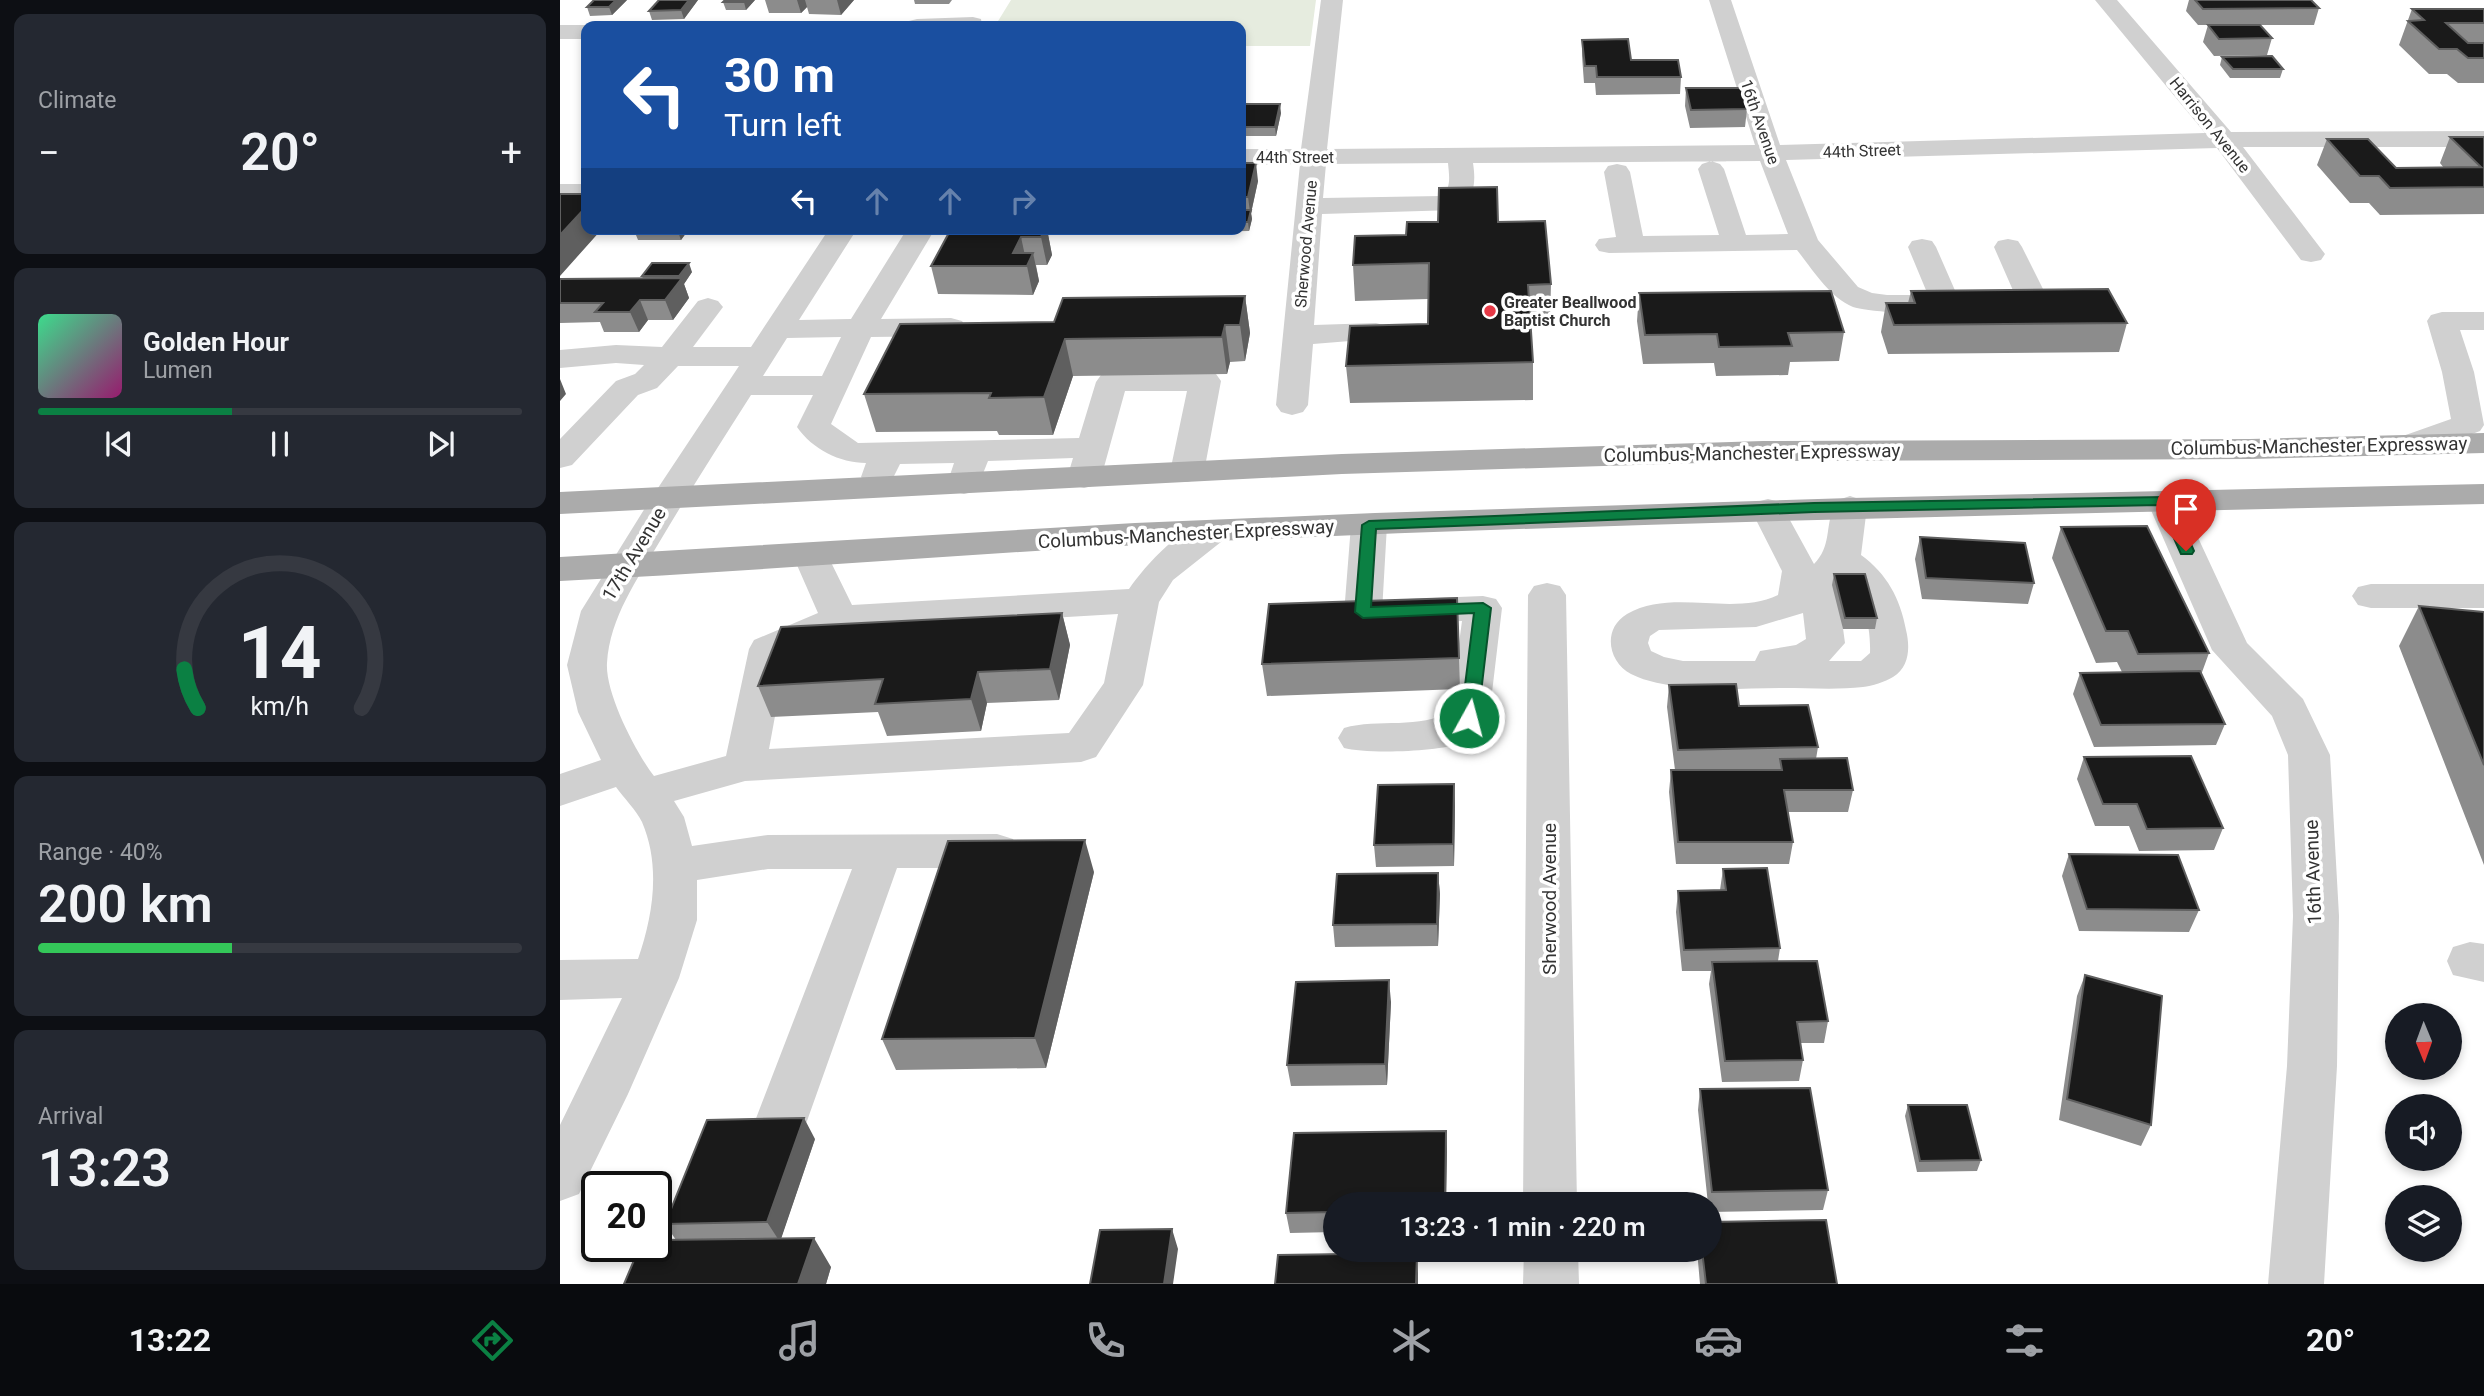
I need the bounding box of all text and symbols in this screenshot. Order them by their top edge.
text: 30 m [724,47,835,104]
icon: left [609,49,700,140]
street label: Harrison Avenue [2166,73,2254,177]
street label: 16th Avenue [1737,77,1783,167]
text: Climate [38,87,117,114]
text: Turn left [724,106,842,144]
text: 20° [240,122,320,183]
text: − [38,131,60,175]
text: + [500,131,522,175]
street label: 44th Street [1823,140,1901,162]
street label: 44th Street [1256,148,1334,167]
street label: Sherwood Avenue [1291,179,1321,309]
icon: left [785,182,823,220]
icon: ahead [858,182,896,220]
icon: ahead [931,182,969,220]
icon: right [1004,182,1042,220]
place label: Greater Beallwood Baptist Church [1504,293,1636,330]
marker: Greater Beallwood Baptist Church [1482,303,1498,319]
text: Golden Hour [143,327,289,357]
text: Lumen [143,357,213,384]
icon: previous [100,425,138,463]
icon: pause [261,425,299,463]
icon: next [422,425,460,463]
street label: Columbus-Manchester Expressway [2171,432,2467,460]
street label: Columbus-Manchester Expressway [1604,439,1900,467]
pin [2156,479,2216,551]
icon: arrive [2167,490,2205,528]
street label: 17th Avenue [597,503,671,605]
street label: Columbus-Manchester Expressway [1037,515,1335,553]
text: 14 [238,610,322,696]
position arrow [1432,681,1506,755]
text: km/h [251,692,309,721]
street label: 16th Avenue [2300,819,2326,925]
street label: Sherwood Avenue [1538,823,1561,975]
text: Range · 40% [38,839,163,866]
text: 200 km [38,874,213,935]
north arrow [2385,1003,2462,1080]
map controls [2385,1003,2462,1262]
button: sound [2385,1094,2462,1171]
text: Arrival [38,1103,103,1130]
text: 13:23 [38,1138,171,1199]
speed limit sign: 20 [581,1171,672,1262]
button: layers [2385,1185,2462,1262]
text: 13:23 · 1 min · 220 m [1399,1212,1646,1242]
icon: directions [468,1316,517,1365]
icon: music [775,1316,824,1365]
icon: phone [1081,1316,1130,1365]
icon: climate [1387,1316,1436,1365]
icon: car [1694,1316,1743,1365]
icon: filters [2000,1316,2049,1365]
text: 13:22 [129,1321,211,1359]
text: 20° [2306,1321,2355,1359]

